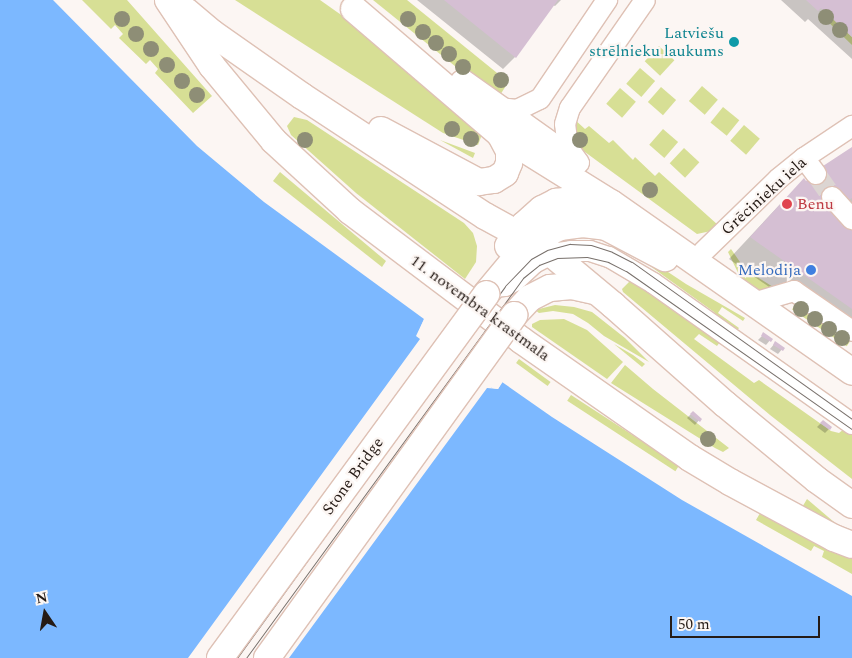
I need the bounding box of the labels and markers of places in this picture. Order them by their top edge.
place label: Latviešu strēlnieku laukums [589,23,724,61]
marker: Latviešu strēlnieku laukums [728,36,740,48]
place label: Benu [797,194,834,214]
marker: Benu [781,198,793,210]
place label: Melodija [738,260,801,280]
marker: Melodija [805,264,817,276]

